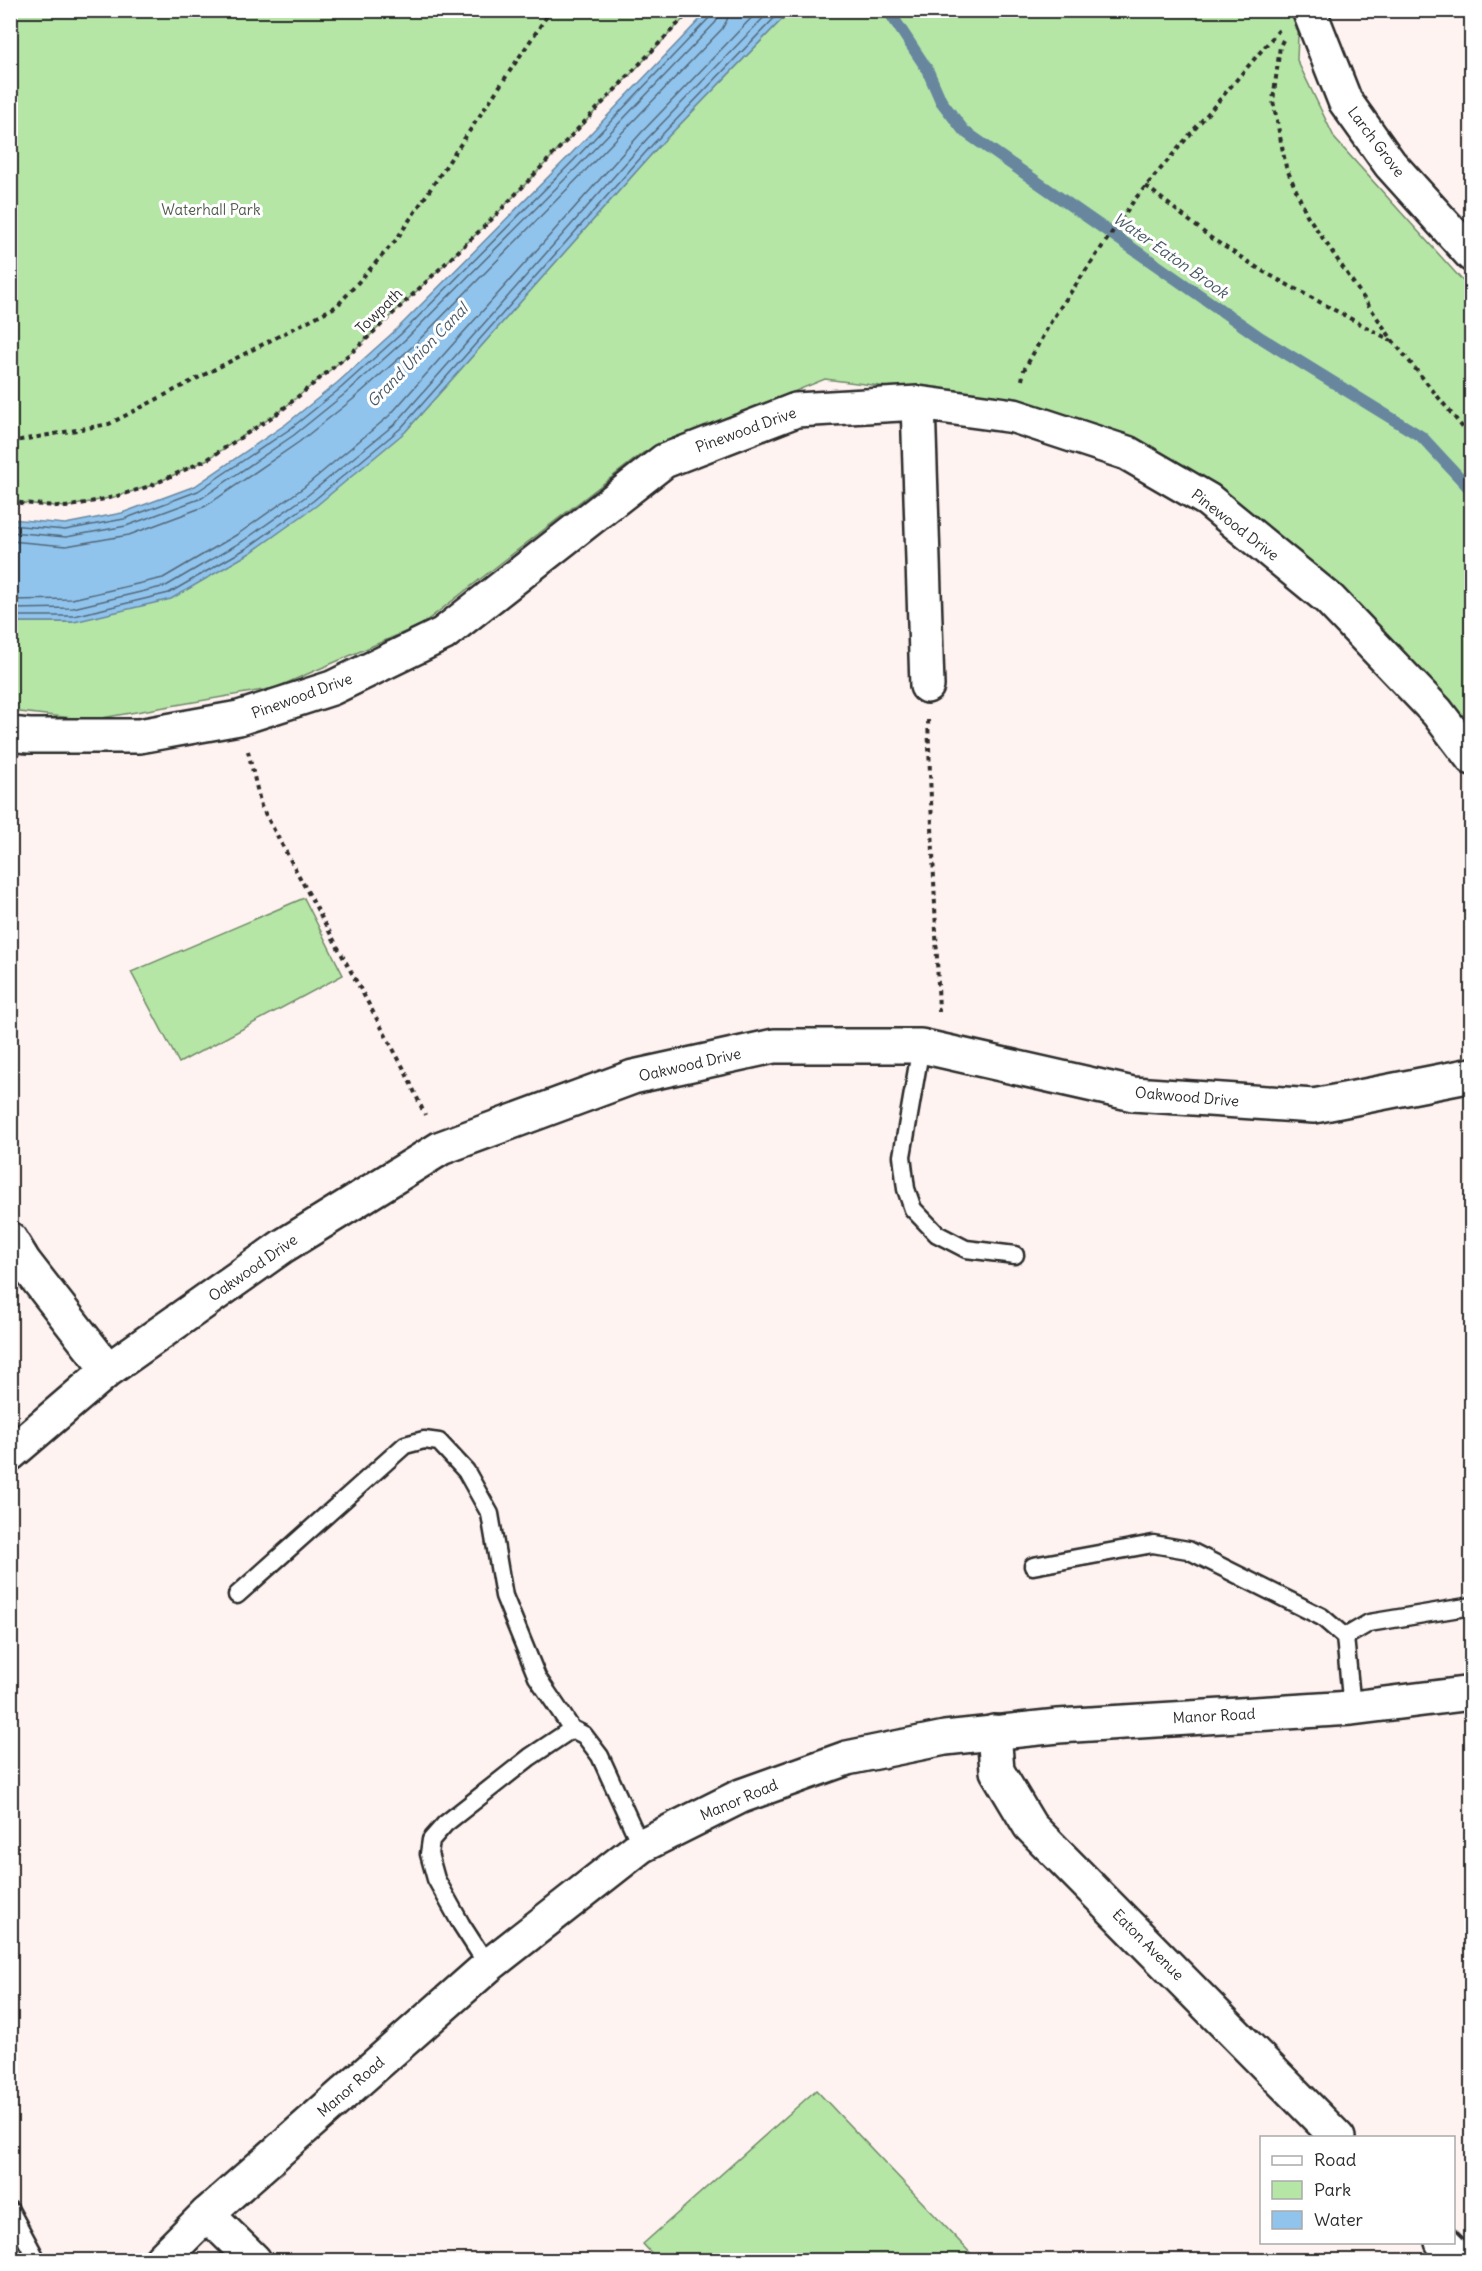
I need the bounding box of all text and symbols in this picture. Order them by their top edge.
street label: Larch Grove [1344,103,1409,181]
park label: Waterhall Park [161,200,261,219]
water label: Water Eaton Brook [1110,208,1234,303]
street label: Towpath [351,283,406,338]
water label: Grand Union Canal [362,297,473,411]
street label: Pinewood Drive [693,403,799,457]
street label: Pinewood Drive [1188,485,1283,565]
street label: Pinewood Drive [249,669,355,723]
street label: Oakwood Drive [637,1044,743,1086]
street label: Oakwood Drive [1134,1082,1240,1111]
street label: Oakwood Drive [205,1230,301,1305]
street label: Manor Road [1172,1704,1256,1727]
street label: Manor Road [697,1775,781,1824]
street label: Eaton Avenue [1109,1905,1188,1984]
street label: Manor Road [313,2052,388,2121]
legend [1260,2136,1455,2244]
text: Road [1314,2148,1357,2171]
text: Park [1314,2178,1351,2201]
text: Water [1314,2208,1364,2231]

